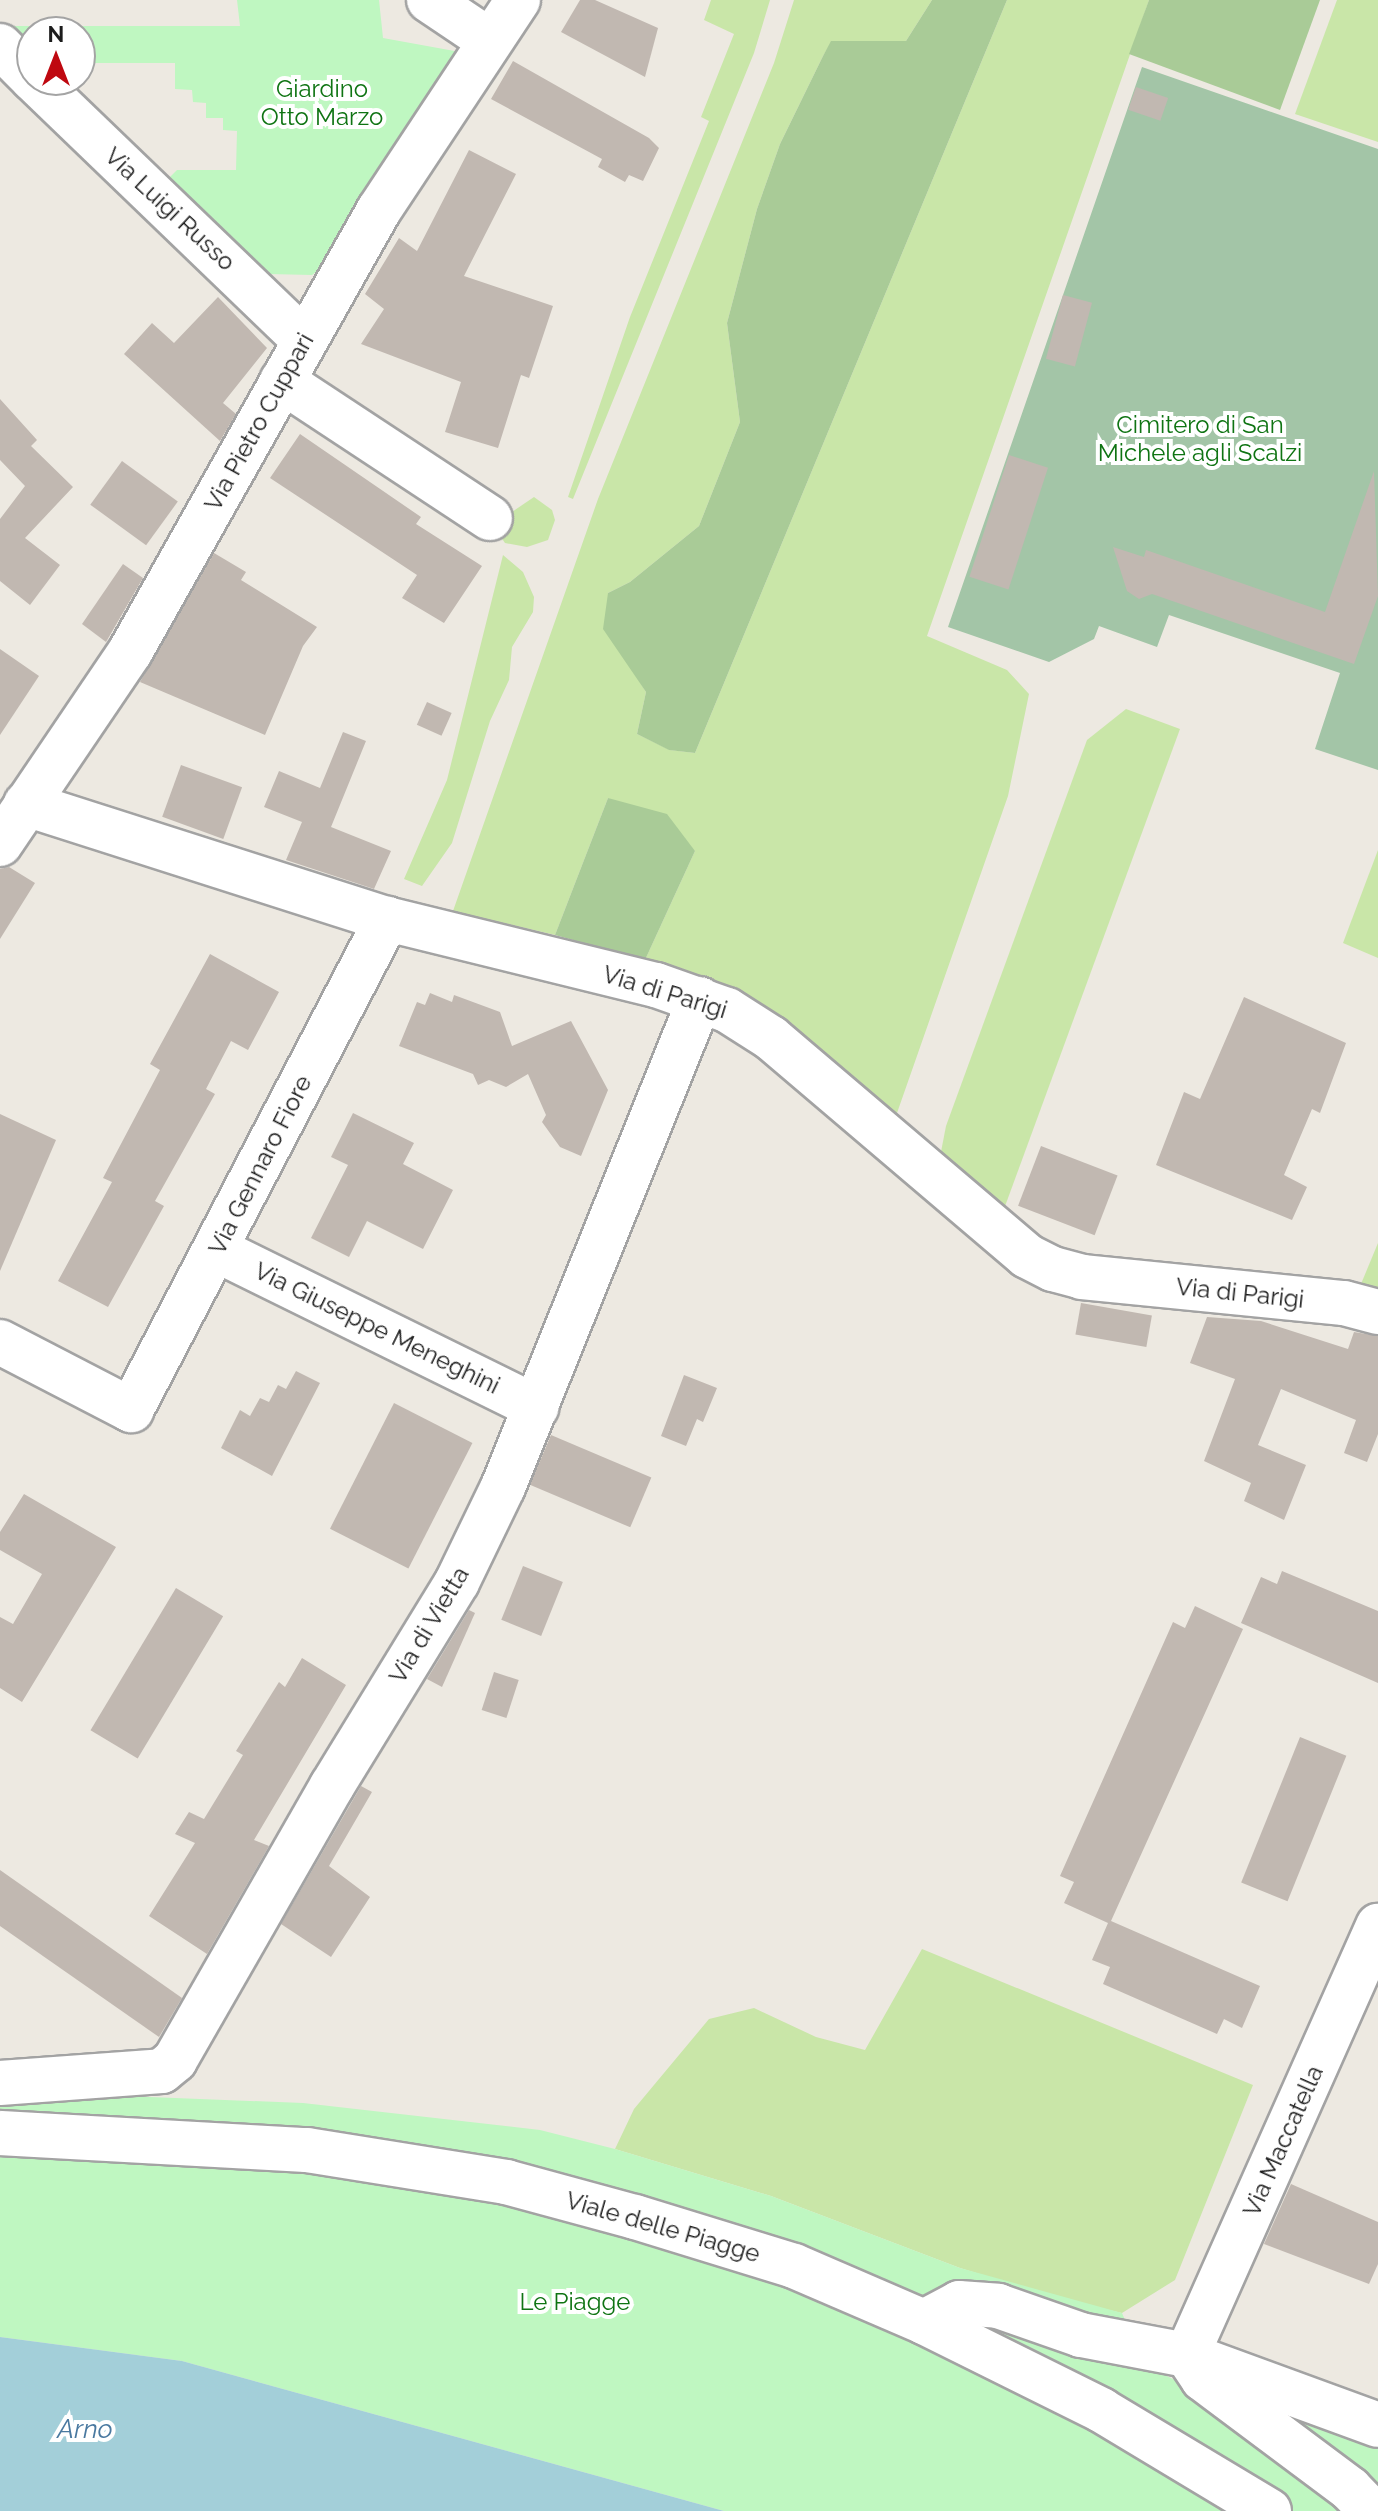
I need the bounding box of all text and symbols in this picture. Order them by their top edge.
north arrow [16,16,96,96]
text: N [48,21,64,47]
park label: Giardino Otto Marzo [261,75,383,131]
street label: Via Luigi Russo [99,141,241,277]
street label: Via Pietro Cuppari [198,328,320,516]
park label: Cimitero di San Michele agli Scalzi [1098,411,1302,467]
street label: Via di Parigi [599,959,731,1025]
street label: Via Gennaro Fiore [202,1071,318,1259]
street label: Via Giuseppe Meneghini [250,1256,504,1400]
street label: Via di Parigi [1175,1272,1305,1314]
street label: Via di Vietta [383,1561,475,1689]
street label: Via Maccatella [1237,2061,1329,2221]
street label: Viale delle Piagge [563,2186,763,2268]
park label: Le Piagge [520,2288,630,2316]
water label: Arno [57,2414,113,2446]

